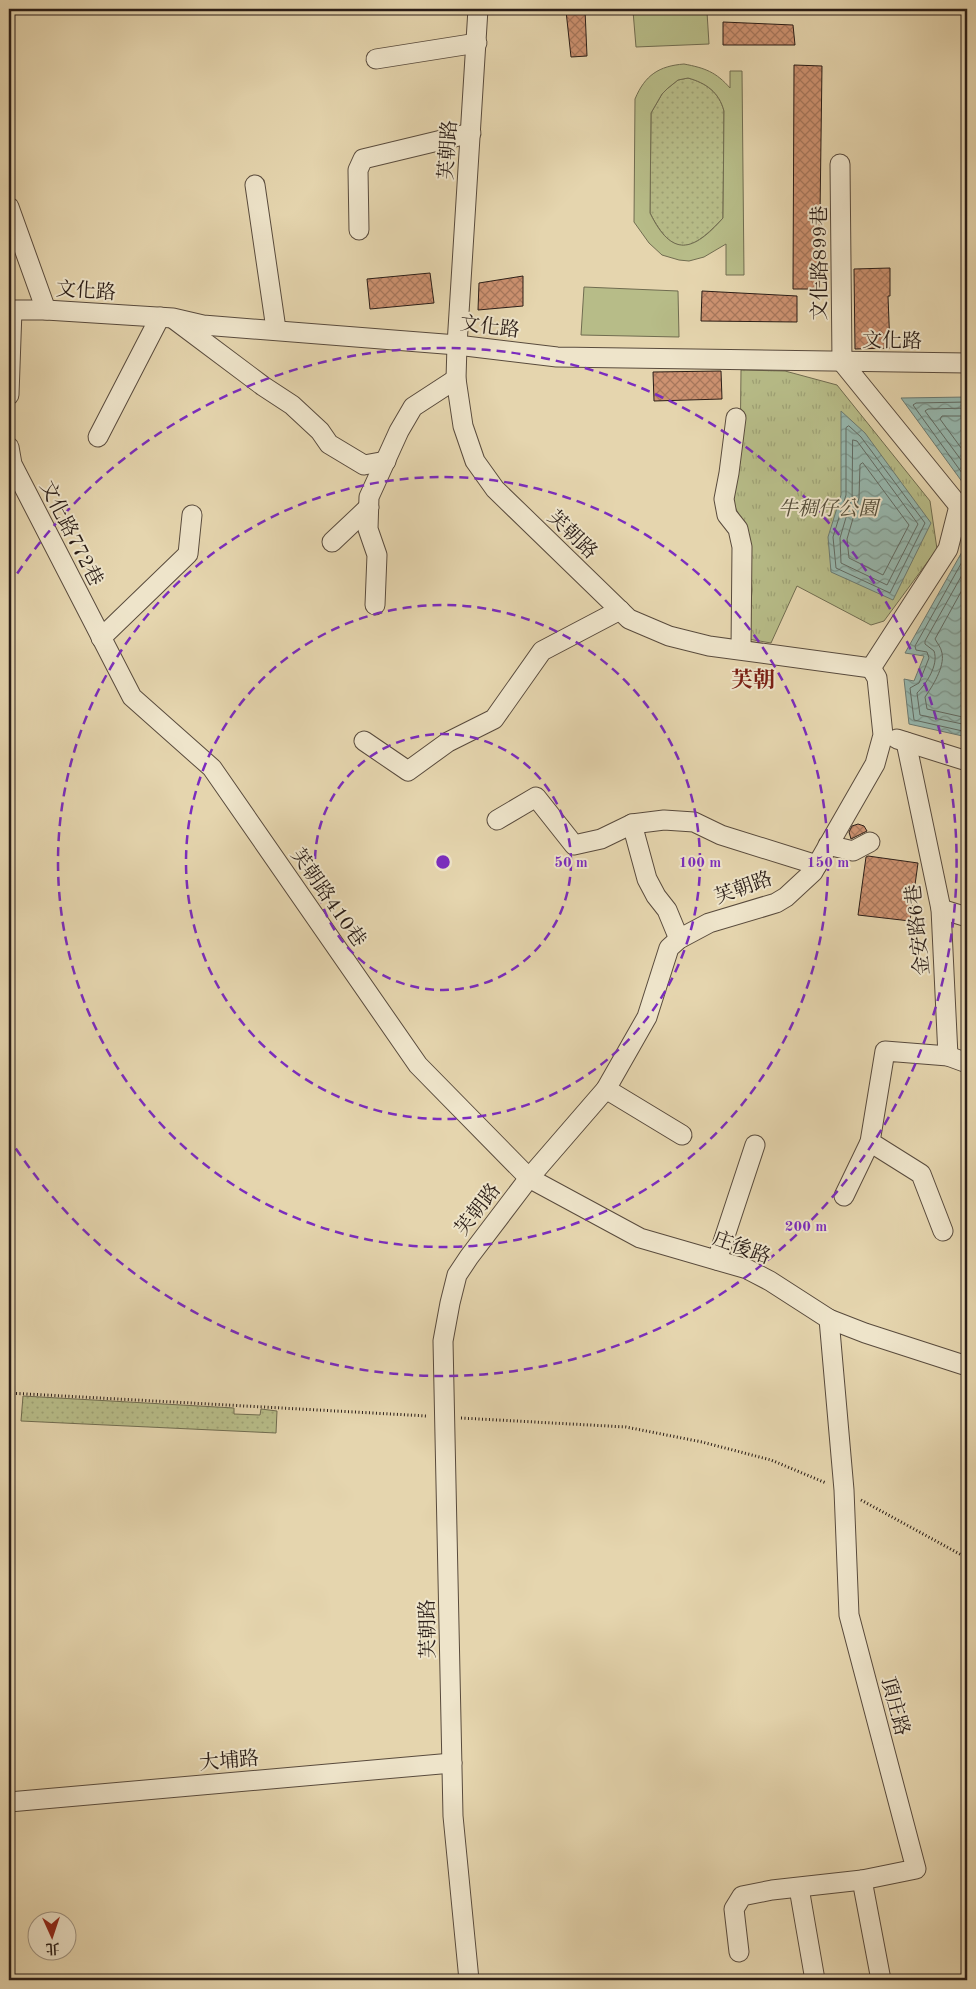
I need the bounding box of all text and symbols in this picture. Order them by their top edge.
street label: 芙朝路 [435,119,461,181]
street label: 文化路899巷 [809,206,831,320]
street label: 文化路 [55,278,117,304]
street label: 文化路 [459,312,521,342]
street label: 文化路 [862,329,922,353]
street label: 文化路772巷 [35,477,107,590]
park label: 牛稠仔公園 [778,498,881,520]
street label: 芙朝路 [543,506,602,563]
district label: 芙朝 [731,668,775,692]
street label: 芙朝路410巷 [286,844,370,951]
centre of rings [434,853,452,871]
text: 50 m [554,856,588,871]
text: 100 m [679,856,721,871]
text: 150 m [807,856,849,871]
street label: 芙朝路 [711,867,775,909]
street label: 金安路6巷 [902,883,934,977]
street label: 芙朝路 [451,1179,505,1240]
text: 200 m [785,1220,827,1235]
street label: 庄後路 [710,1227,774,1269]
street label: 芙朝路 [416,1599,440,1659]
street label: 頂庄路 [877,1674,913,1738]
street label: 大埔路 [198,1747,260,1775]
north arrow [28,1912,78,1962]
text: 北 [45,1941,60,1956]

